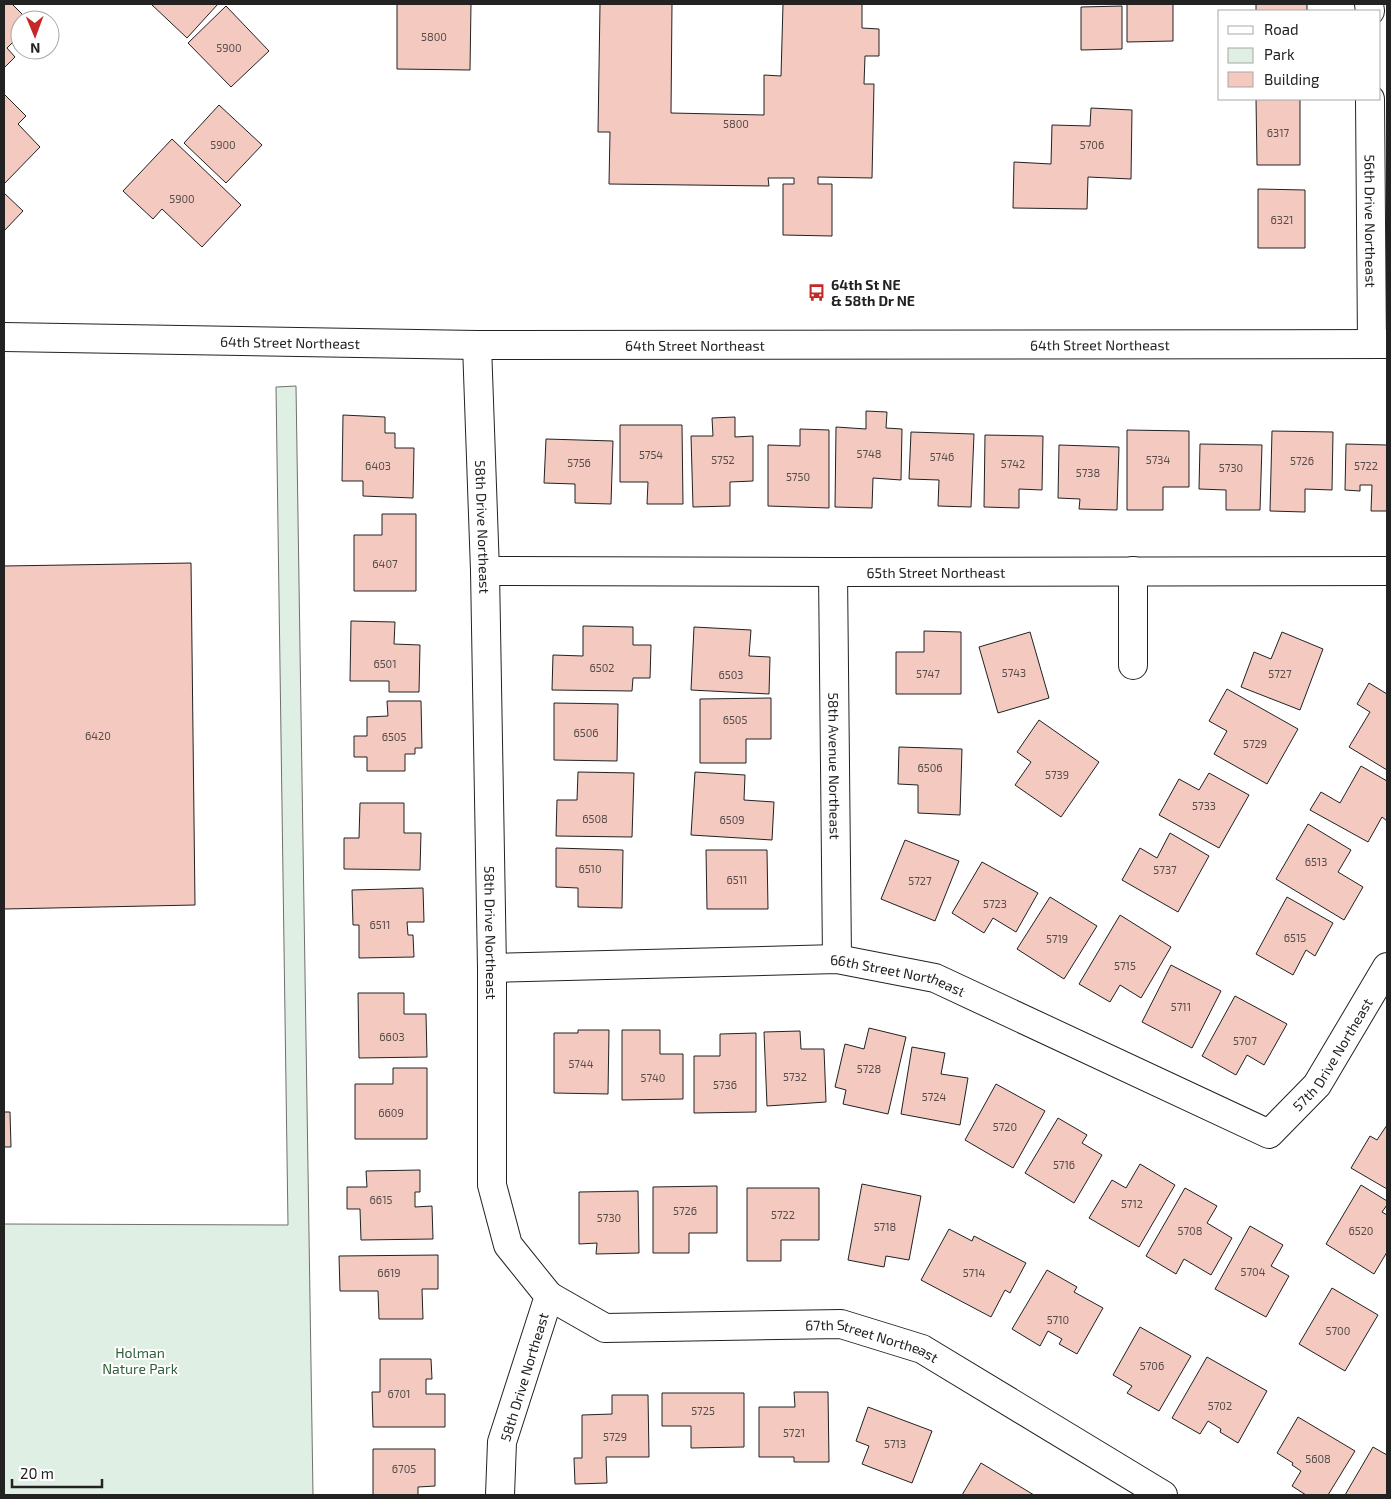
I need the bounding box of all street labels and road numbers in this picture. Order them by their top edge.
street label: 56th Drive Northeast [1362,154,1380,288]
street label: 64th Street Northeast [220,332,360,352]
street label: 64th Street Northeast [625,336,765,353]
street label: 64th Street Northeast [1030,336,1170,353]
street label: 58th Drive Northeast [473,460,494,594]
street label: 65th Street Northeast [867,563,1005,580]
street label: 58th Avenue Northeast [826,692,844,840]
street label: 58th Drive Northeast [482,866,501,1000]
street label: 66th Street Northeast [830,950,968,1000]
street label: 57th Drive Northeast [1288,995,1375,1114]
street label: 58th Drive Northeast [496,1311,552,1443]
street label: 67th Street Northeast [805,1315,942,1366]

